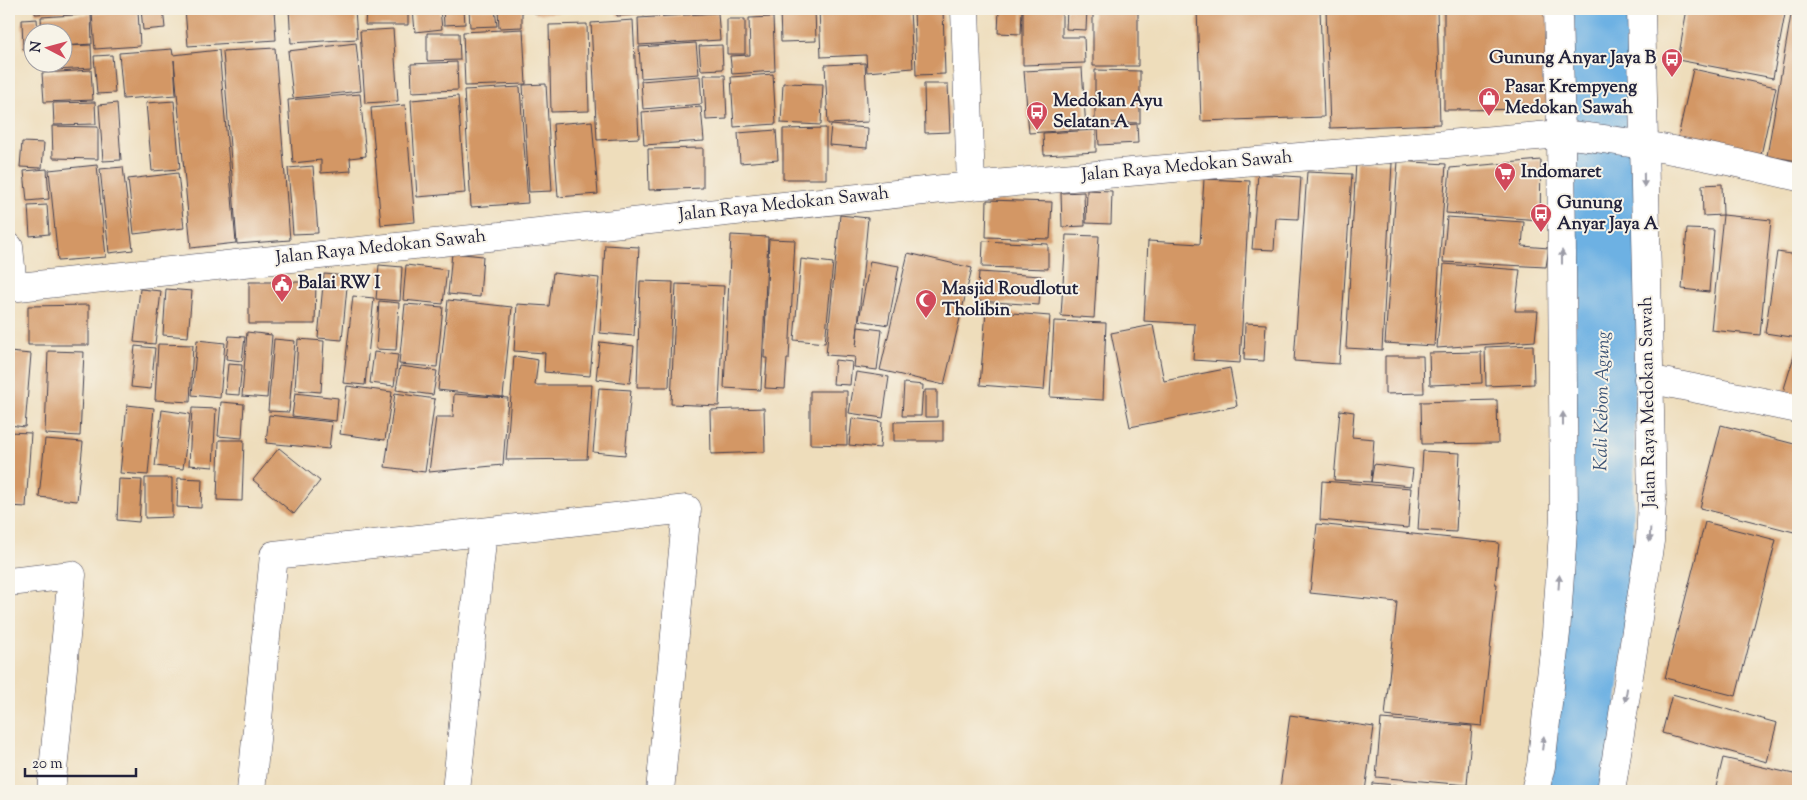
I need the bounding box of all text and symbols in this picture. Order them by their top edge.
north arrow [22,22,72,72]
text: N [27,40,48,53]
place label: Gunung Anyar Jaya B [1489,46,1657,72]
bus stop icon: Gunung Anyar Jaya B [1660,47,1684,78]
place label: Pasar Krempyeng Medokan Sawah [1505,75,1637,122]
shop icon: Pasar Krempyeng Medokan Sawah [1477,86,1501,117]
place label: Medokan Ayu Selatan A [1053,89,1164,136]
bus stop icon: Medokan Ayu Selatan A [1025,100,1049,131]
street label: Jalan Raya Medokan Sawah [1080,145,1294,189]
place label: Indomaret [1521,160,1602,186]
supermarket icon: Indomaret [1493,161,1517,192]
one-way arrow [1640,172,1648,188]
street label: Jalan Raya Medokan Sawah [676,181,891,229]
place label: Gunung Anyar Jaya A [1557,191,1659,238]
bus stop icon: Gunung Anyar Jaya A [1529,202,1553,233]
street label: Jalan Raya Medokan Sawah [273,224,488,272]
one-way arrow [1557,248,1565,264]
place label: Balai RW I [298,271,380,297]
public building icon: Balai RW I [270,272,294,303]
place label: Masjid Roudlotut Tholibin [942,277,1079,324]
mosque icon: Masjid Roudlotut Tholibin [914,288,938,319]
street label: Jalan Raya Medokan Sawah [1634,296,1664,509]
water label: Kali Kebon Agung [1588,331,1618,471]
one-way arrow [1559,411,1567,427]
one-way arrow [1646,527,1654,543]
one-way arrow [1556,573,1564,589]
one-way arrow [1621,688,1629,704]
one-way arrow [1539,735,1547,751]
scale bar [25,745,136,777]
text: 20 m [32,754,63,775]

